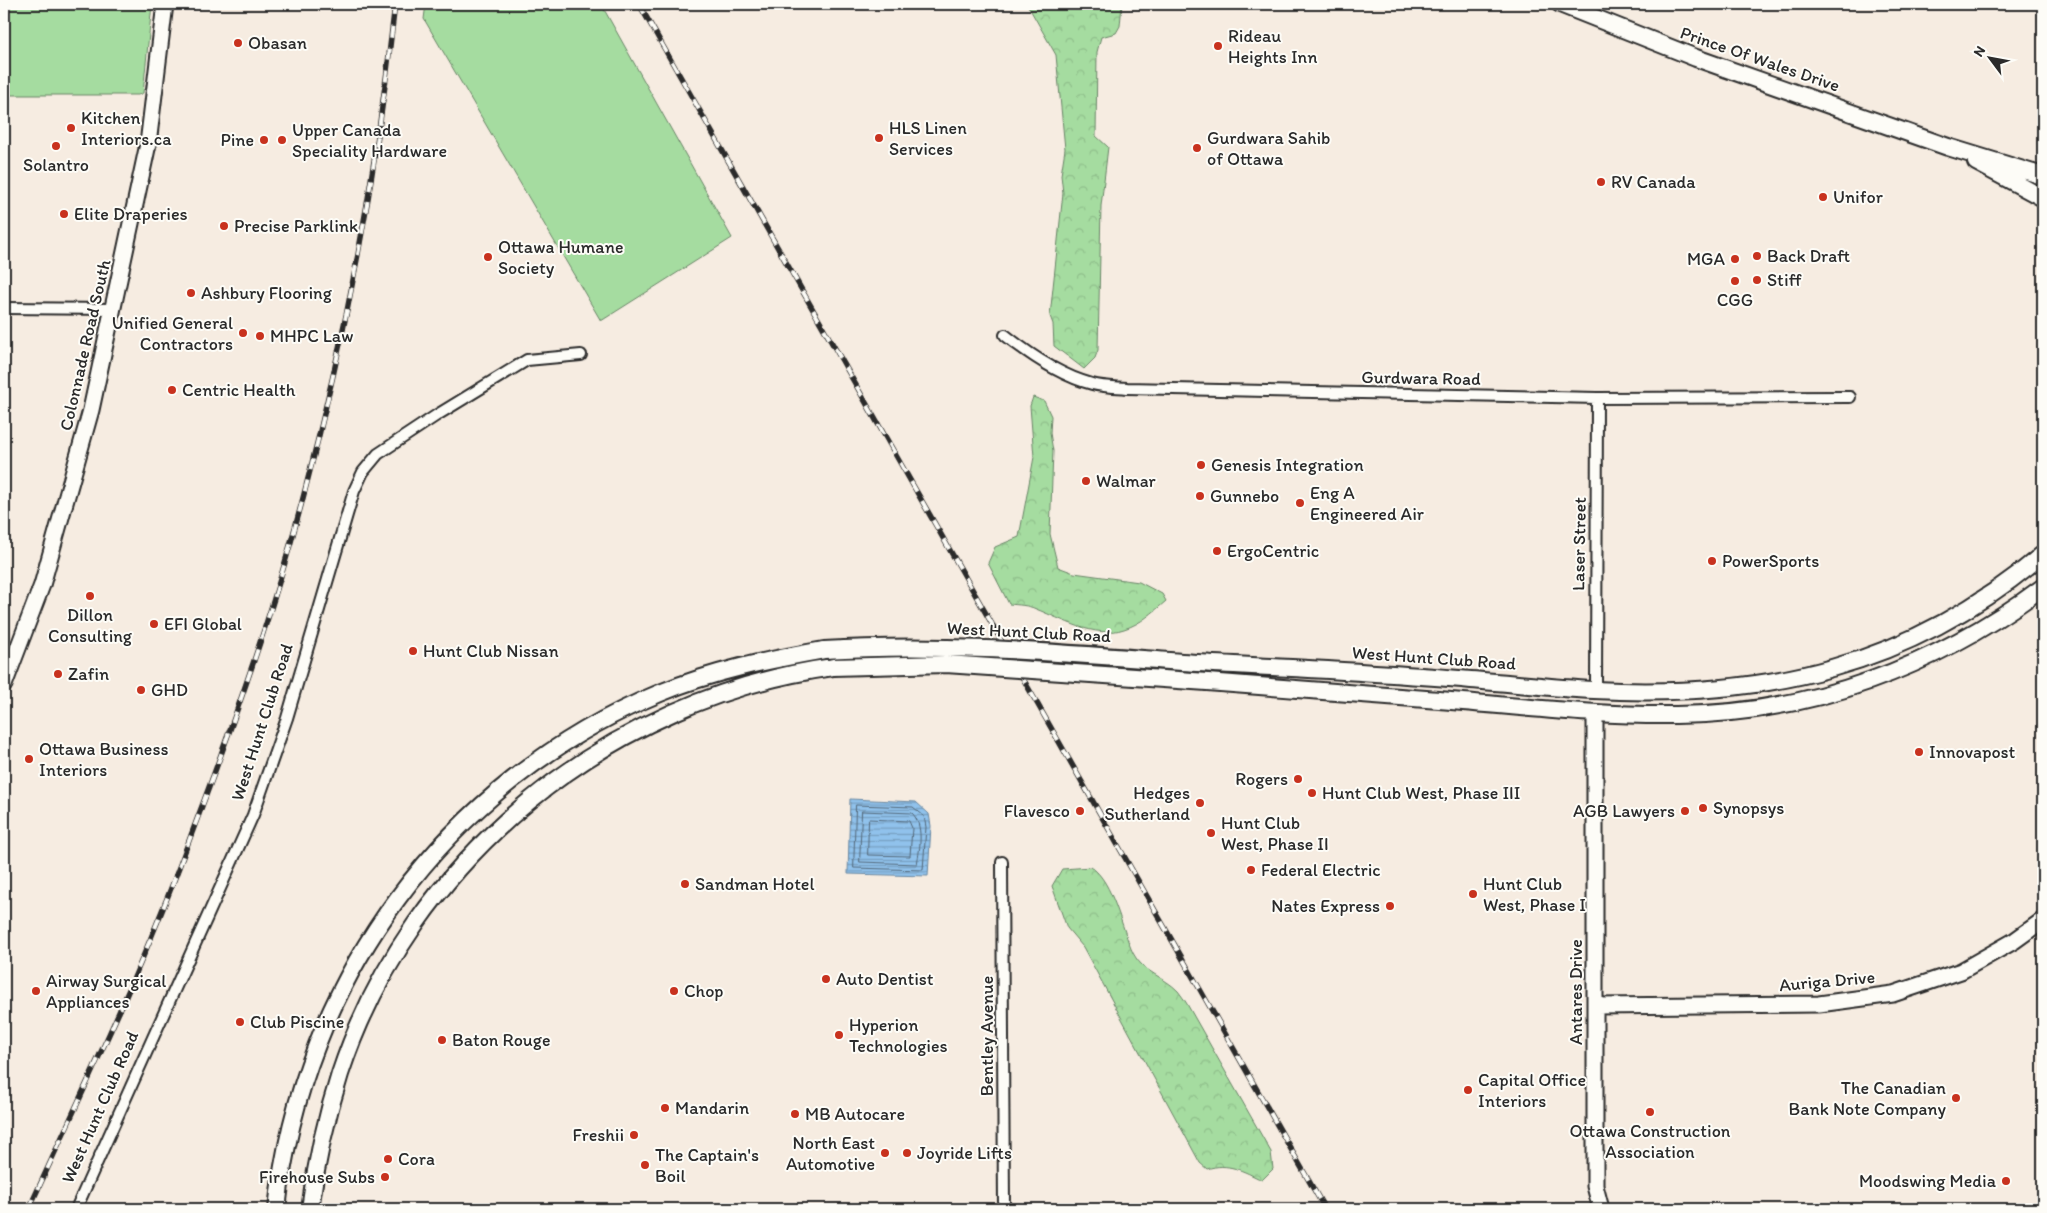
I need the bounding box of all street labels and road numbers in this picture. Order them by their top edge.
street label: Prince Of Wales Drive [1677,21,1843,97]
street label: Colonnade Road South [55,257,116,433]
street label: Gurdwara Road [1361,366,1481,390]
street label: Laser Street [1567,497,1591,591]
street label: West Hunt Club Road [946,617,1112,647]
street label: West Hunt Club Road [226,640,298,804]
street label: West Hunt Club Road [1351,641,1517,675]
street label: Antares Drive [1565,939,1587,1045]
street label: Auriga Drive [1778,966,1876,996]
street label: Bentley Avenue [976,976,998,1096]
street label: West Hunt Club Road [57,1027,144,1187]

